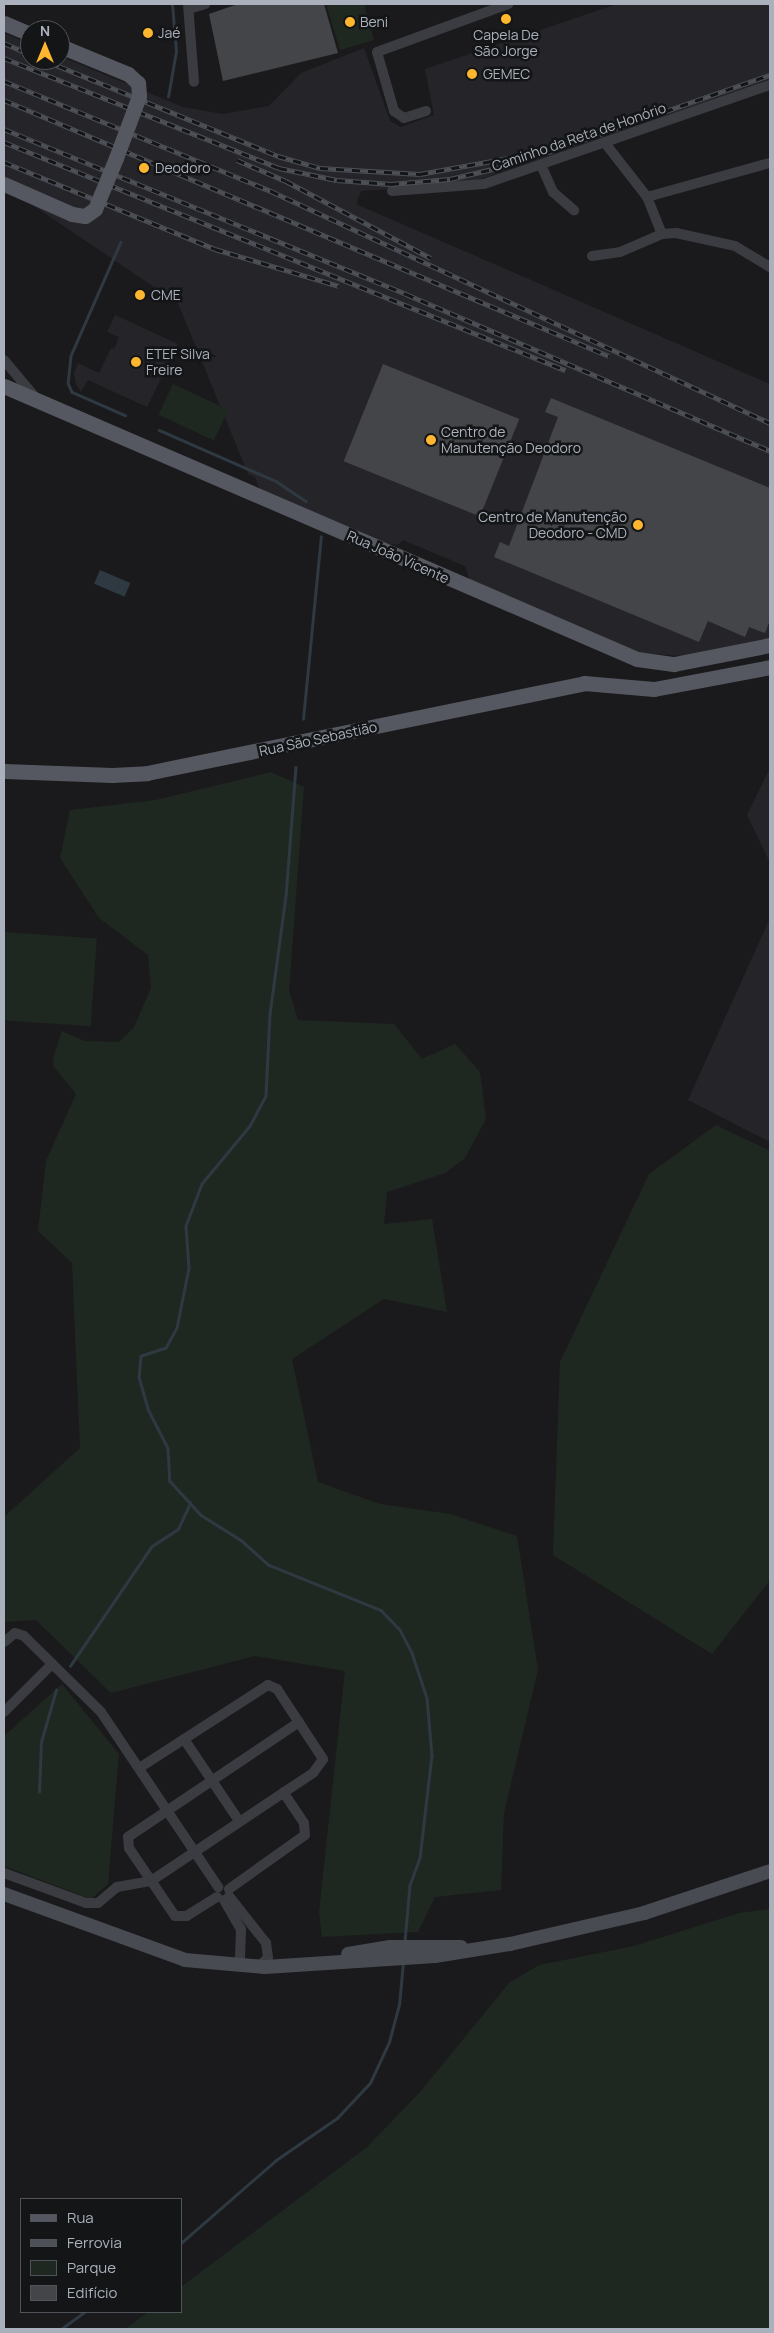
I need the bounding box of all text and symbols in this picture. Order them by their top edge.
marker: Capela De São Jorge [500,13,512,25]
place label: Beni [360,14,388,30]
marker: Beni [344,16,356,28]
north arrow [20,20,70,70]
text: N [40,21,50,40]
place label: Jaé [158,25,180,41]
marker: Jaé [142,27,154,39]
place label: Capela De São Jorge [473,27,539,59]
place label: GEMEC [483,66,530,82]
marker: GEMEC [465,67,479,81]
street label: Caminho da Reta de Honório [490,99,668,175]
place label: Deodoro [155,160,211,176]
marker: Deodoro [137,161,151,175]
place label: CME [151,287,181,303]
marker: CME [133,288,147,302]
place label: ETEF Silva Freire [146,346,210,378]
marker: ETEF Silva Freire [130,356,142,368]
place label: Centro de Manutenção Deodoro [441,424,581,457]
marker: Centro de Manutenção Deodoro [425,434,437,446]
place label: Centro de Manutenção Deodoro - CMD [478,509,627,542]
marker: Centro de Manutenção Deodoro - CMD [631,518,645,532]
street label: Rua João Vicente [344,527,452,587]
street label: Rua São Sebastião [257,718,379,760]
legend [20,2198,182,2313]
text: Rua [67,2207,94,2228]
text: Ferrovia [67,2232,122,2253]
text: Parque [67,2257,116,2278]
text: Edifício [67,2282,117,2303]

